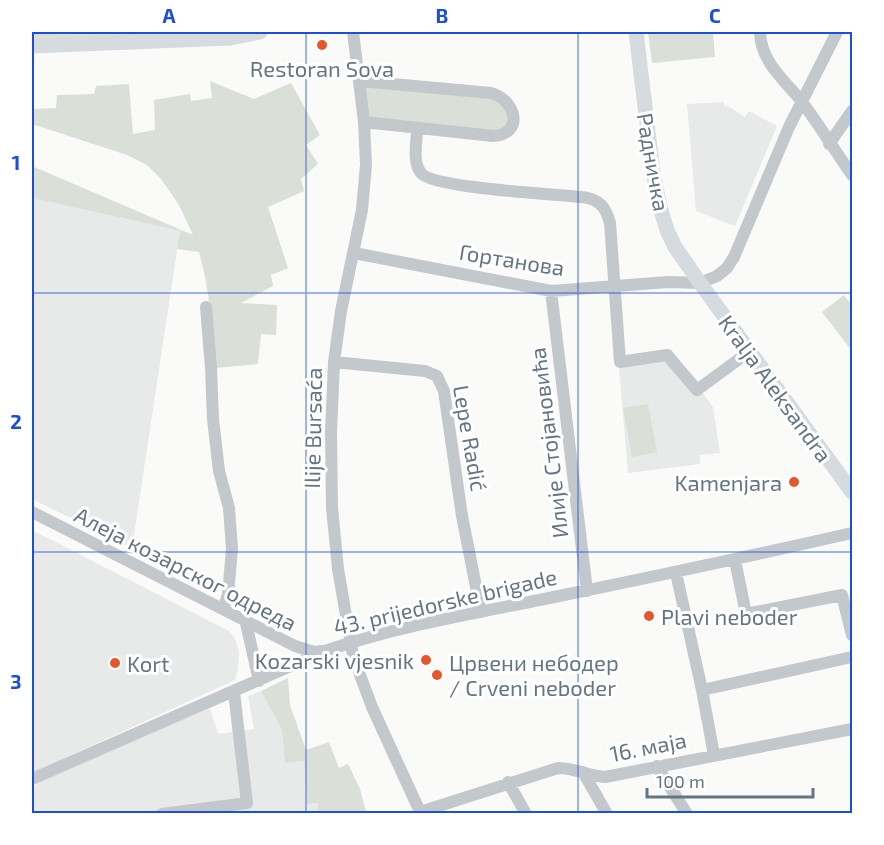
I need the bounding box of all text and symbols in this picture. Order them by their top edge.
text: A [162,3,176,27]
text: B [436,3,448,27]
text: C [709,3,721,27]
marker: Restoran Sova [315,38,329,52]
place label: Restoran Sova [250,55,394,81]
street label: Радничка [633,111,675,213]
text: 1 [12,150,20,174]
street label: Гортанова [458,238,566,280]
street label: Kralja Aleksandra [713,310,838,467]
street label: Илије Стојановића [523,346,574,540]
street label: Ilije Bursaća [298,367,327,489]
street label: Lepe Radić [449,383,493,493]
text: 2 [10,409,22,433]
place label: Kamenjara [675,469,782,496]
marker: Kamenjara [787,475,801,489]
street label: Алеја козарског одреда [70,501,301,636]
street label: 43. prijedorske brigade [331,563,559,640]
place label: Plavi neboder [661,603,798,629]
marker: Plavi neboder [642,609,656,623]
place label: Kozarski vjesnik [255,647,414,674]
place label: Црвени небодер / Crveni neboder [449,649,619,700]
place label: Kort [127,650,169,676]
marker: Kozarski vjesnik [419,653,433,667]
marker: Kort [108,656,122,670]
marker: Црвени небодер / Crveni neboder [430,668,444,682]
text: 3 [10,669,22,693]
street label: 16. маја [607,726,689,767]
scale bar [647,761,814,799]
text: 100 m [656,770,705,792]

